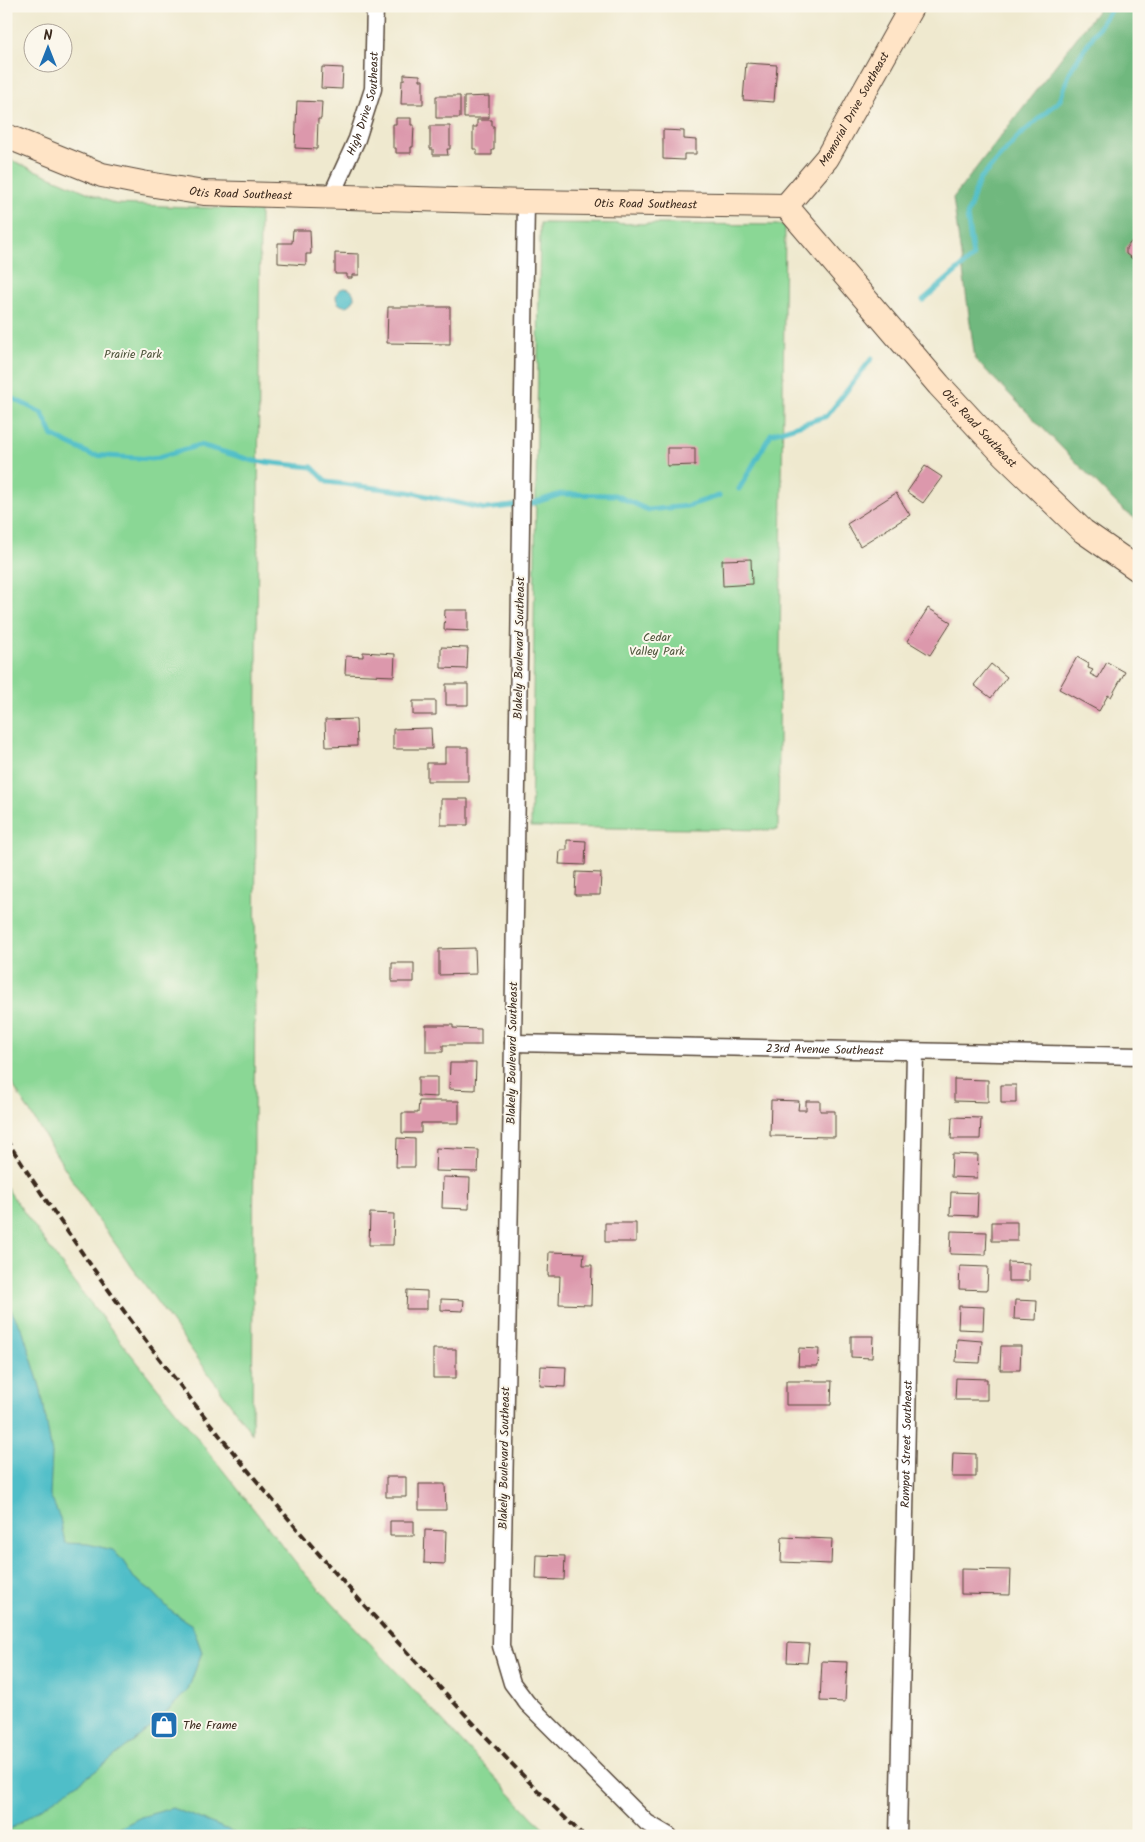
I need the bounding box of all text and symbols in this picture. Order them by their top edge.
north arrow [22,22,72,72]
text: N [44,25,53,47]
street label: Memorial Drive Southeast [814,48,895,171]
street label: High Drive Southeast [342,51,384,159]
street label: Otis Road Southeast [188,182,293,205]
street label: Otis Road Southeast [594,194,698,215]
park label: Prairie Park [104,345,162,364]
street label: Otis Road Southeast [937,384,1021,473]
street label: Blakely Boulevard Southeast [509,576,530,720]
park label: Cedar Valley Park [629,628,685,661]
street label: Blakely Boulevard Southeast [502,981,523,1125]
street label: 23rd Avenue Southeast [766,1039,885,1061]
street label: Rompot Street Southeast [896,1380,918,1508]
street label: Blakely Boulevard Southeast [494,1386,515,1530]
shop icon: The Frame [149,1710,179,1740]
place label: The Frame [183,1716,237,1735]

